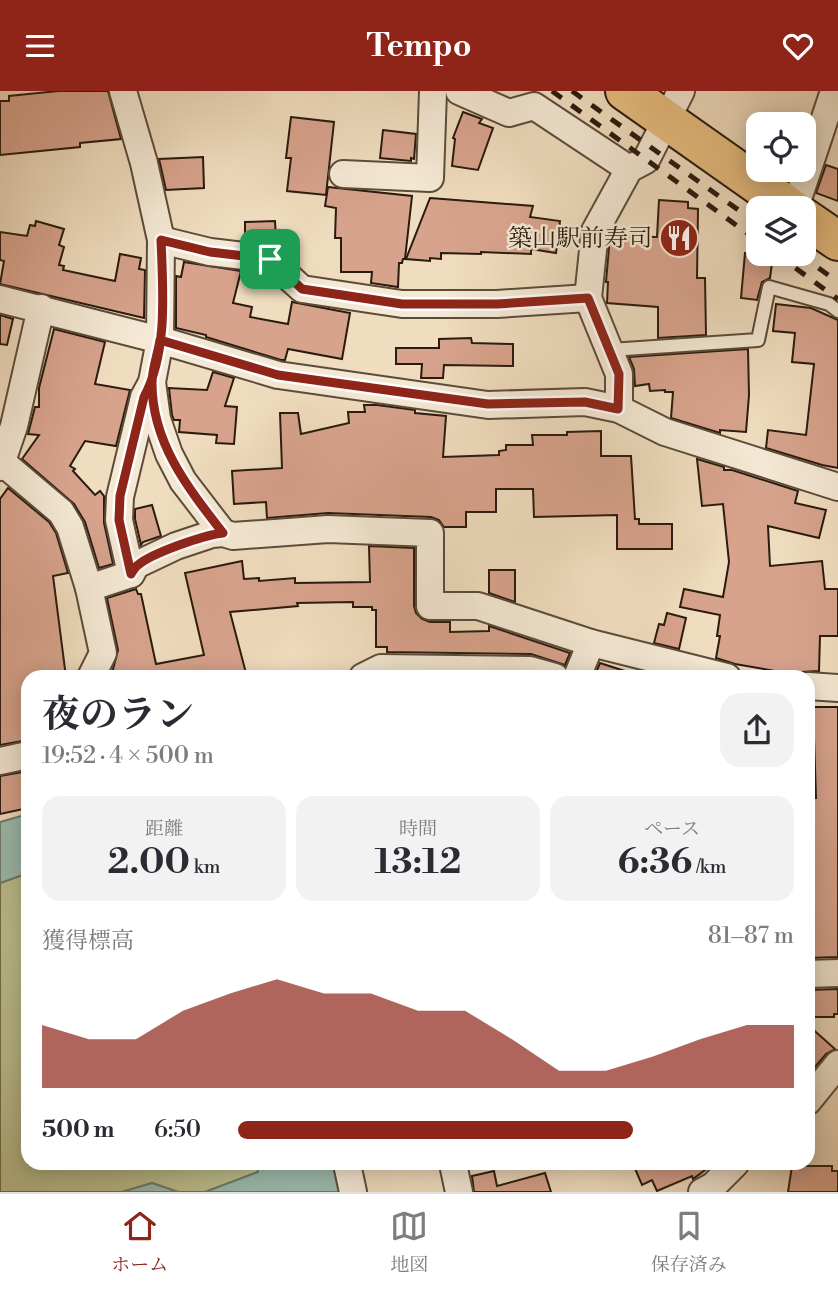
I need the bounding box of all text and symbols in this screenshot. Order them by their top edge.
text: Tempo [366,26,472,66]
icon: menu [21,27,59,65]
icon: heart [779,27,817,65]
map controls [746,112,816,266]
button: locate [746,112,816,182]
button: layers [746,196,816,266]
restaurant icon: 築山駅前寿司 [658,217,700,259]
place label: 築山駅前寿司 [508,224,652,254]
pin [240,229,300,289]
icon: arrive [251,240,289,278]
text: 夜のラン [42,692,194,739]
button: share [720,693,794,767]
text: 19:52 · 4 × 500 m [42,742,214,770]
text: 距離 [145,817,183,841]
text: 時間 [399,817,437,841]
text: ペース [644,817,700,841]
text: 2.00 [108,841,190,884]
text: 13:12 [375,841,461,884]
text: 6:36 [618,841,692,884]
text: km [190,855,220,879]
text: /km [692,855,726,879]
text: 81–87 m [708,922,794,950]
text: 獲得標高 [42,927,134,955]
text: 500 m [42,1116,114,1144]
text: 6:50 [154,1116,201,1144]
tab: ホーム [111,1207,168,1277]
tab: 地図 [390,1207,429,1277]
tab: 保存済み [651,1207,727,1277]

